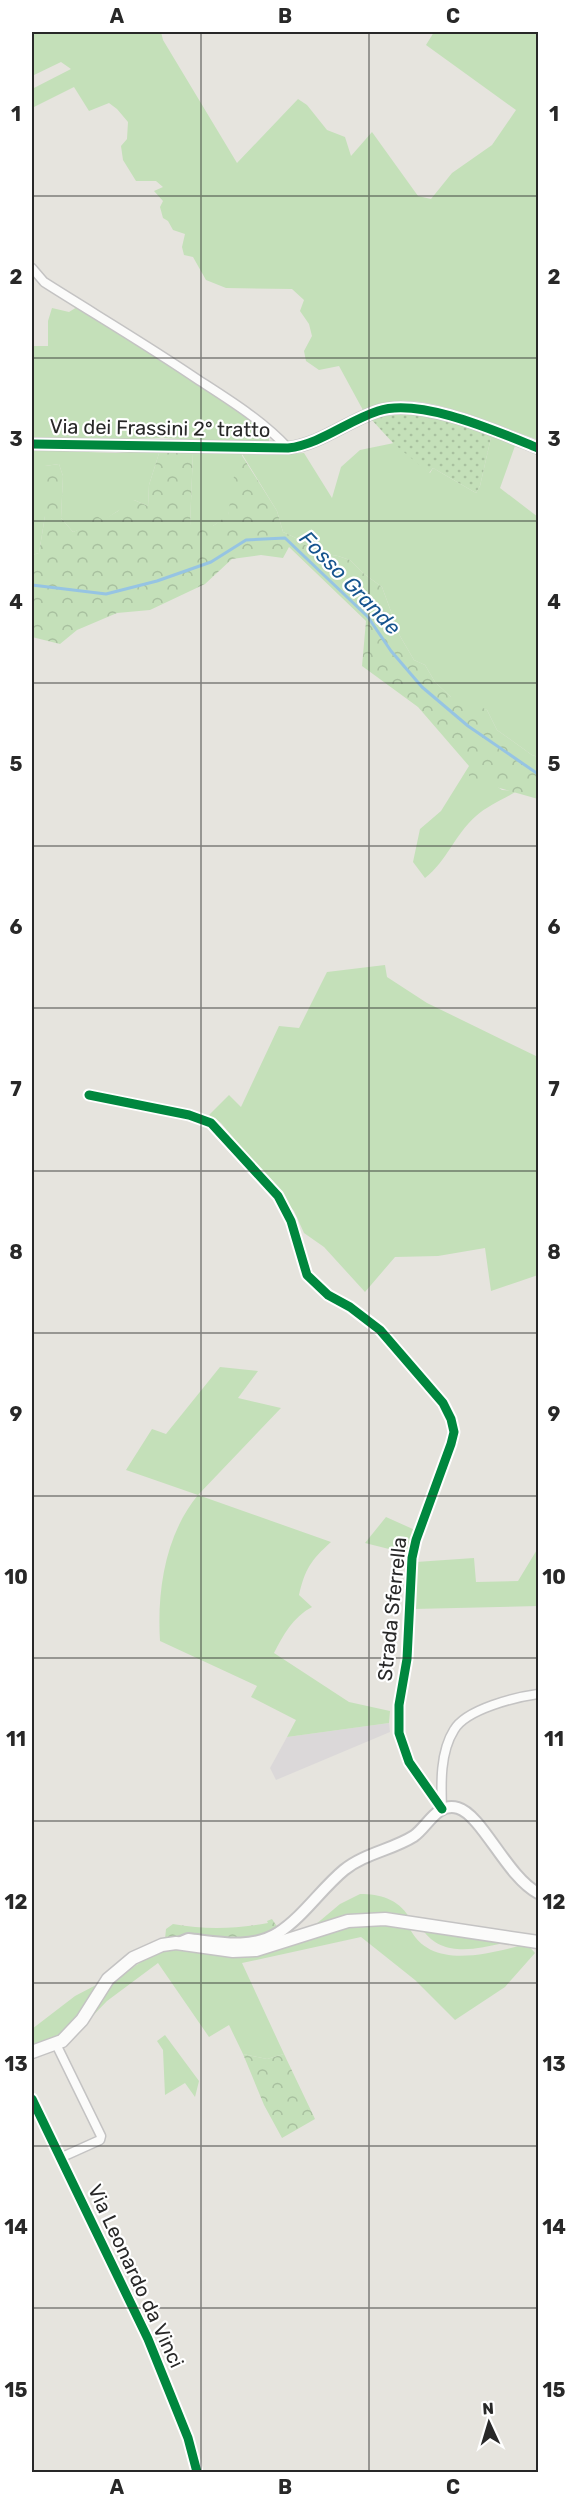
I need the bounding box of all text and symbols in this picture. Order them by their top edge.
text: A [110,4,125,28]
text: B [278,4,292,28]
text: C [446,4,460,28]
text: 1 [11,102,21,126]
text: 1 [549,102,559,126]
text: 2 [10,265,23,289]
text: 2 [548,265,561,289]
street label: Via dei Frassini 2° tratto [49,414,271,442]
text: 3 [9,427,23,451]
text: 3 [547,427,561,451]
water label: Fosso Grande [295,526,406,640]
text: 4 [9,590,23,614]
text: 4 [547,590,561,614]
text: 5 [10,752,23,776]
text: 5 [548,752,561,776]
text: 6 [9,915,23,939]
text: 6 [547,915,561,939]
text: 7 [10,1077,22,1101]
text: 7 [548,1077,560,1101]
text: 8 [9,1240,23,1264]
text: 8 [547,1240,561,1264]
text: 9 [10,1402,23,1426]
text: 9 [548,1402,561,1426]
street label: Strada Sferrella [373,1536,411,1682]
text: 10 [4,1565,28,1589]
text: 10 [542,1565,566,1589]
text: 11 [6,1727,26,1751]
text: 11 [544,1727,564,1751]
text: 12 [5,1890,27,1914]
text: 12 [543,1890,565,1914]
text: 13 [4,2052,28,2076]
text: 13 [542,2052,566,2076]
street label: Via Leonardo da Vinci [83,2181,189,2371]
text: 14 [4,2215,28,2239]
text: 14 [542,2215,566,2239]
text: 15 [5,2378,28,2402]
text: 15 [543,2378,566,2402]
north arrow [459,2393,519,2453]
text: N [482,2399,494,2418]
text: A [110,2475,125,2499]
text: B [278,2475,292,2499]
text: C [446,2475,460,2499]

